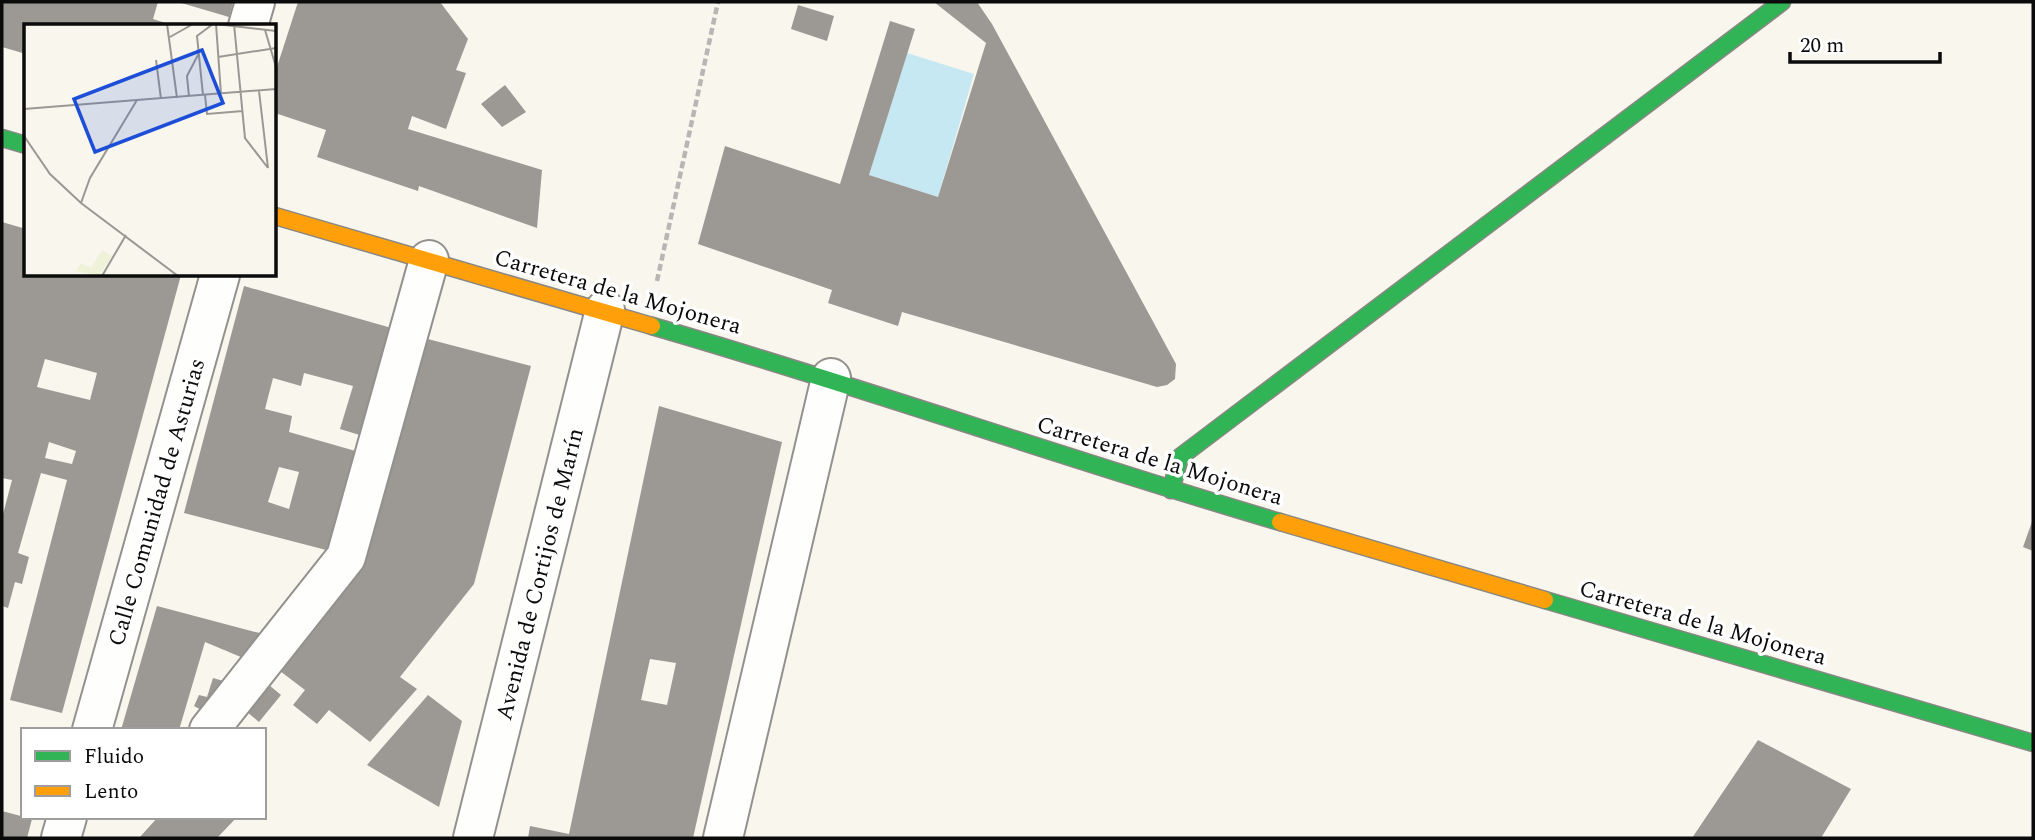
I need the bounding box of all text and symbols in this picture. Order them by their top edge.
scale bar [1790,21,1940,65]
inset map [24,24,276,276]
text: 20 m [1800,30,1844,62]
street label: Carretera de la Mojonera [490,240,745,345]
street label: Calle Comunidad de Asturias [100,354,215,651]
street label: Carretera de la Mojonera [1032,407,1287,516]
street label: Avenida de Cortijos de Marín [487,424,594,724]
street label: Carretera de la Mojonera [1575,571,1830,676]
legend [21,728,266,819]
text: Fluido [84,741,144,773]
text: Lento [84,776,138,808]

